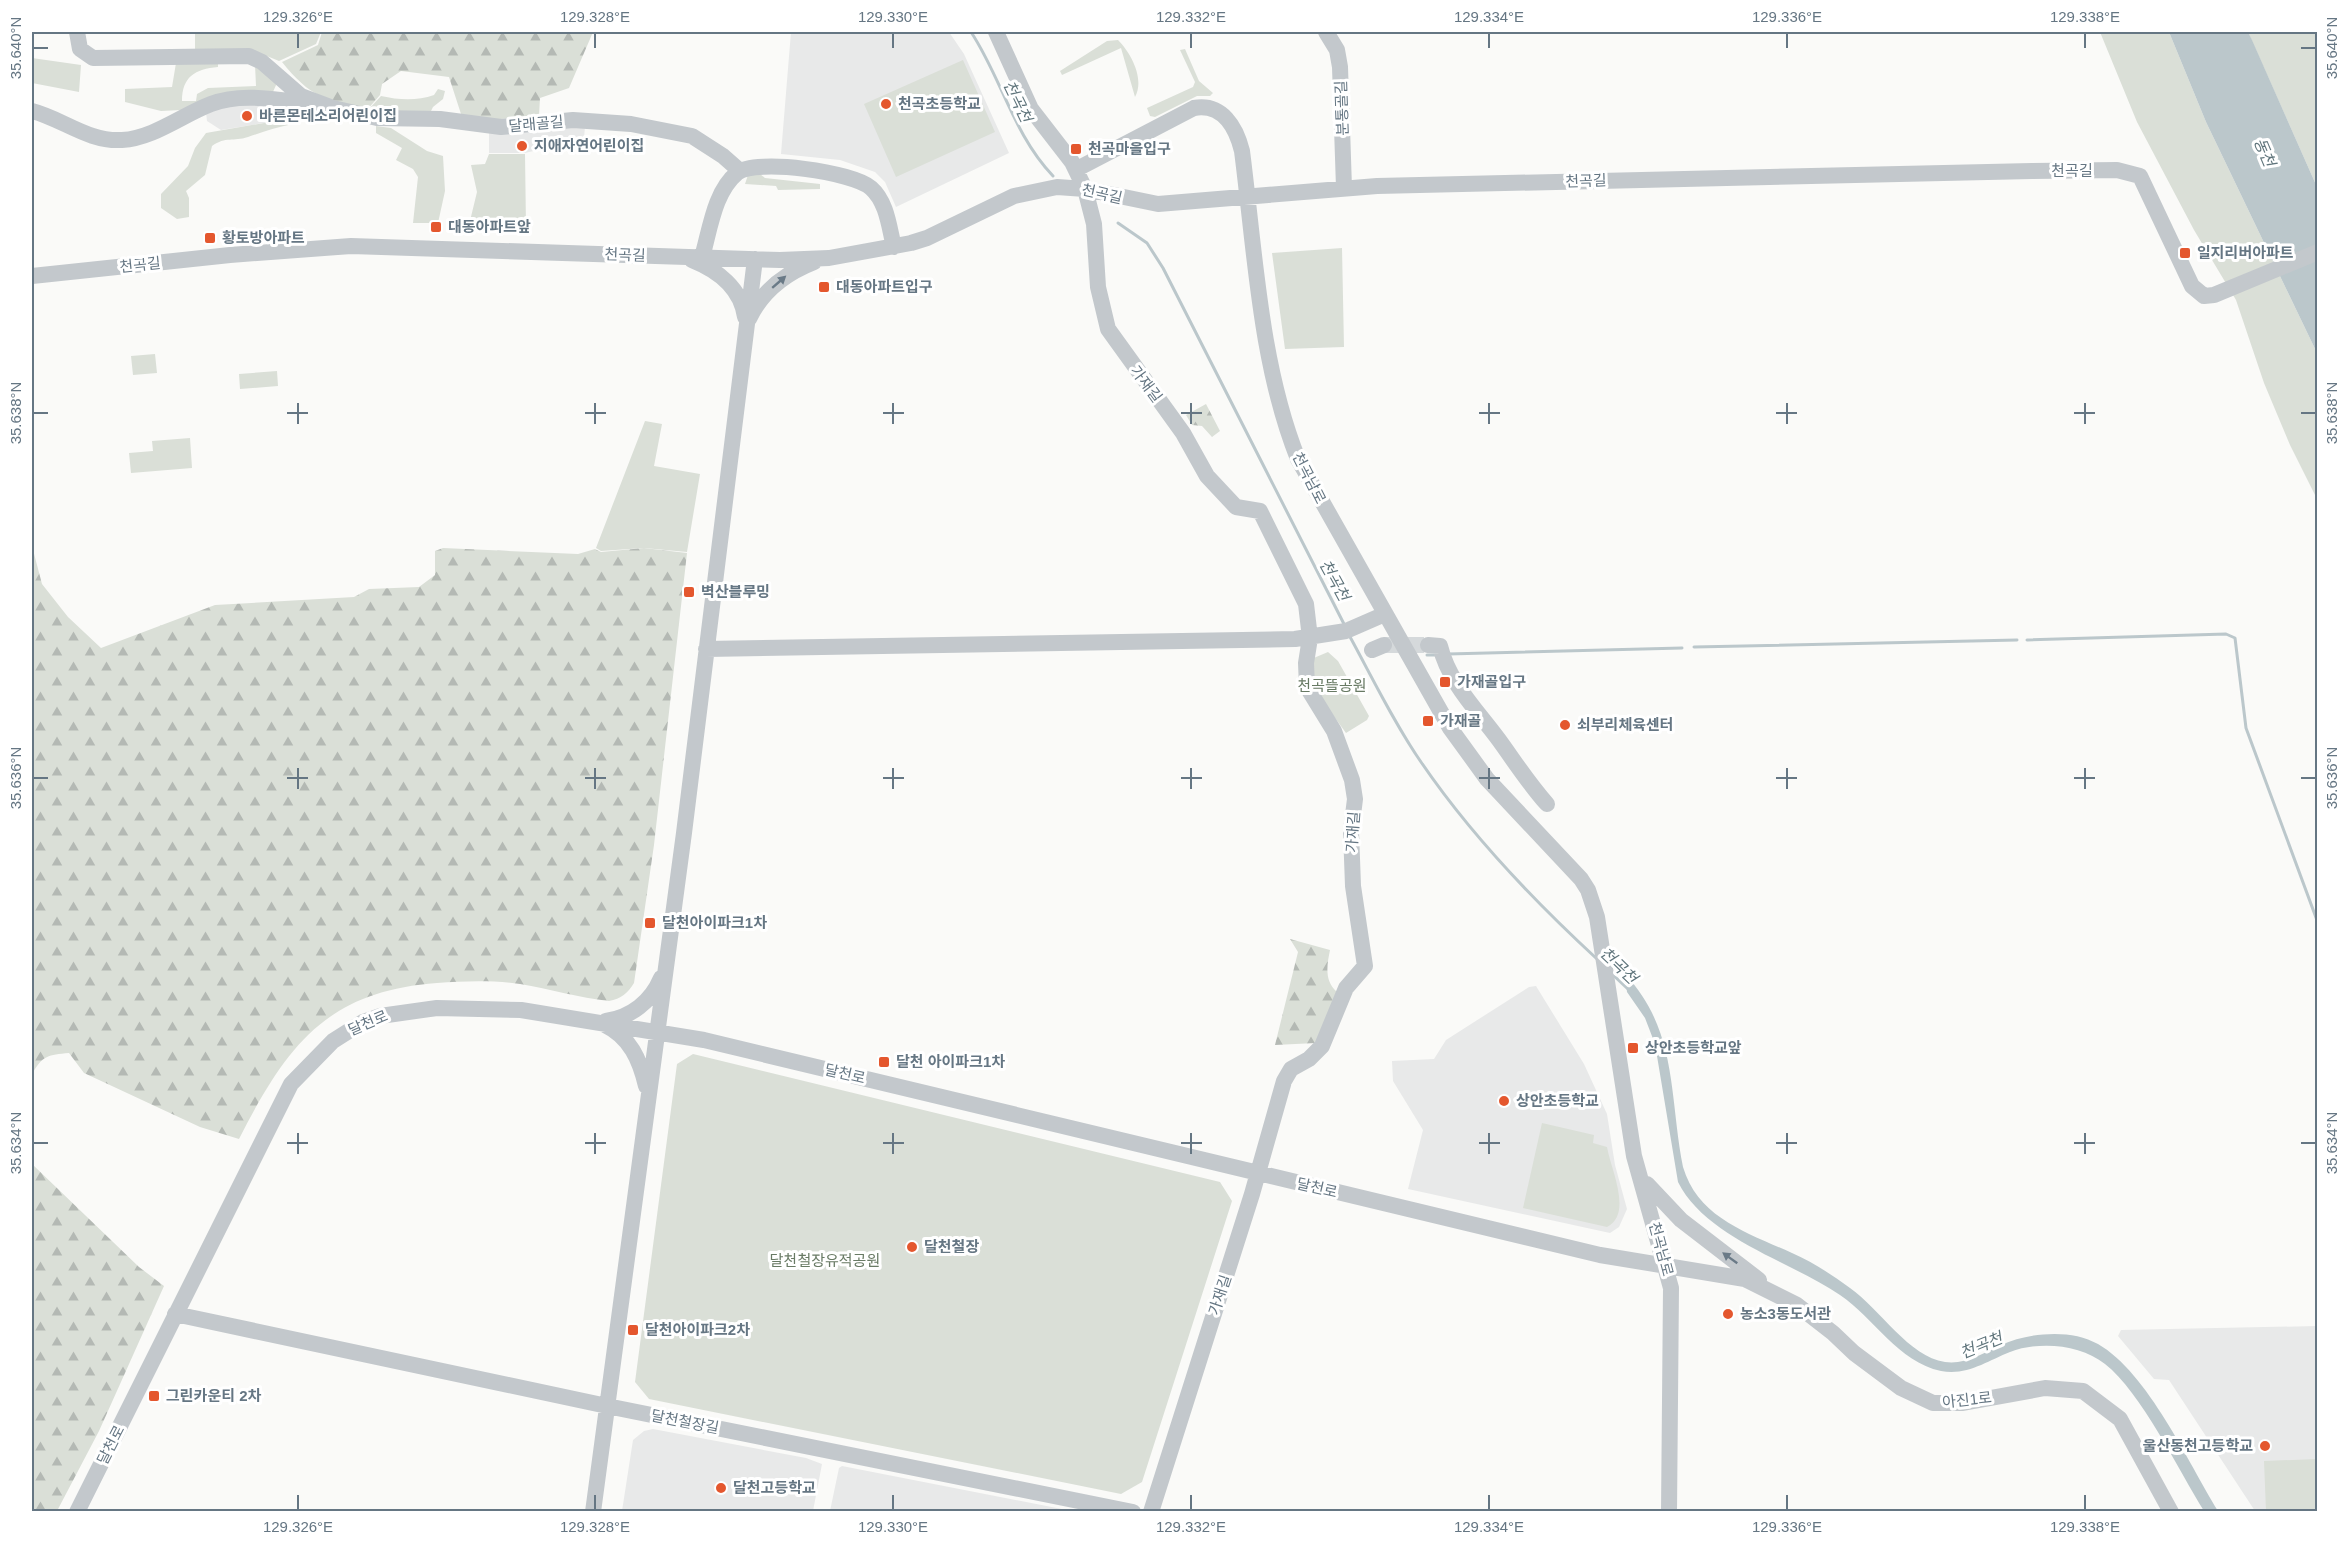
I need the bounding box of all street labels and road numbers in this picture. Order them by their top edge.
street label: 분통골길 [1332,80,1351,136]
street label: 달래골길 [508,113,564,134]
street label: 천곡길 [2051,162,2093,179]
street label: 천곡길 [1565,171,1607,190]
street label: 천곡길 [1080,181,1124,206]
street label: 천곡길 [604,245,646,264]
street label: 천곡길 [118,254,161,275]
street label: 가재길 [1127,362,1166,405]
street label: 천곡남로 [1289,449,1330,506]
street label: 가재길 [1343,811,1362,853]
street label: 달천로 [345,1007,390,1038]
street label: 달천로 [823,1061,867,1086]
street label: 달천로 [1295,1175,1339,1200]
street label: 천곡남로 [1646,1220,1677,1278]
street label: 가재길 [1205,1273,1234,1317]
street label: 아진1로 [1941,1388,1993,1411]
street label: 달천철장길 [650,1407,721,1436]
street label: 달천로 [94,1422,128,1467]

